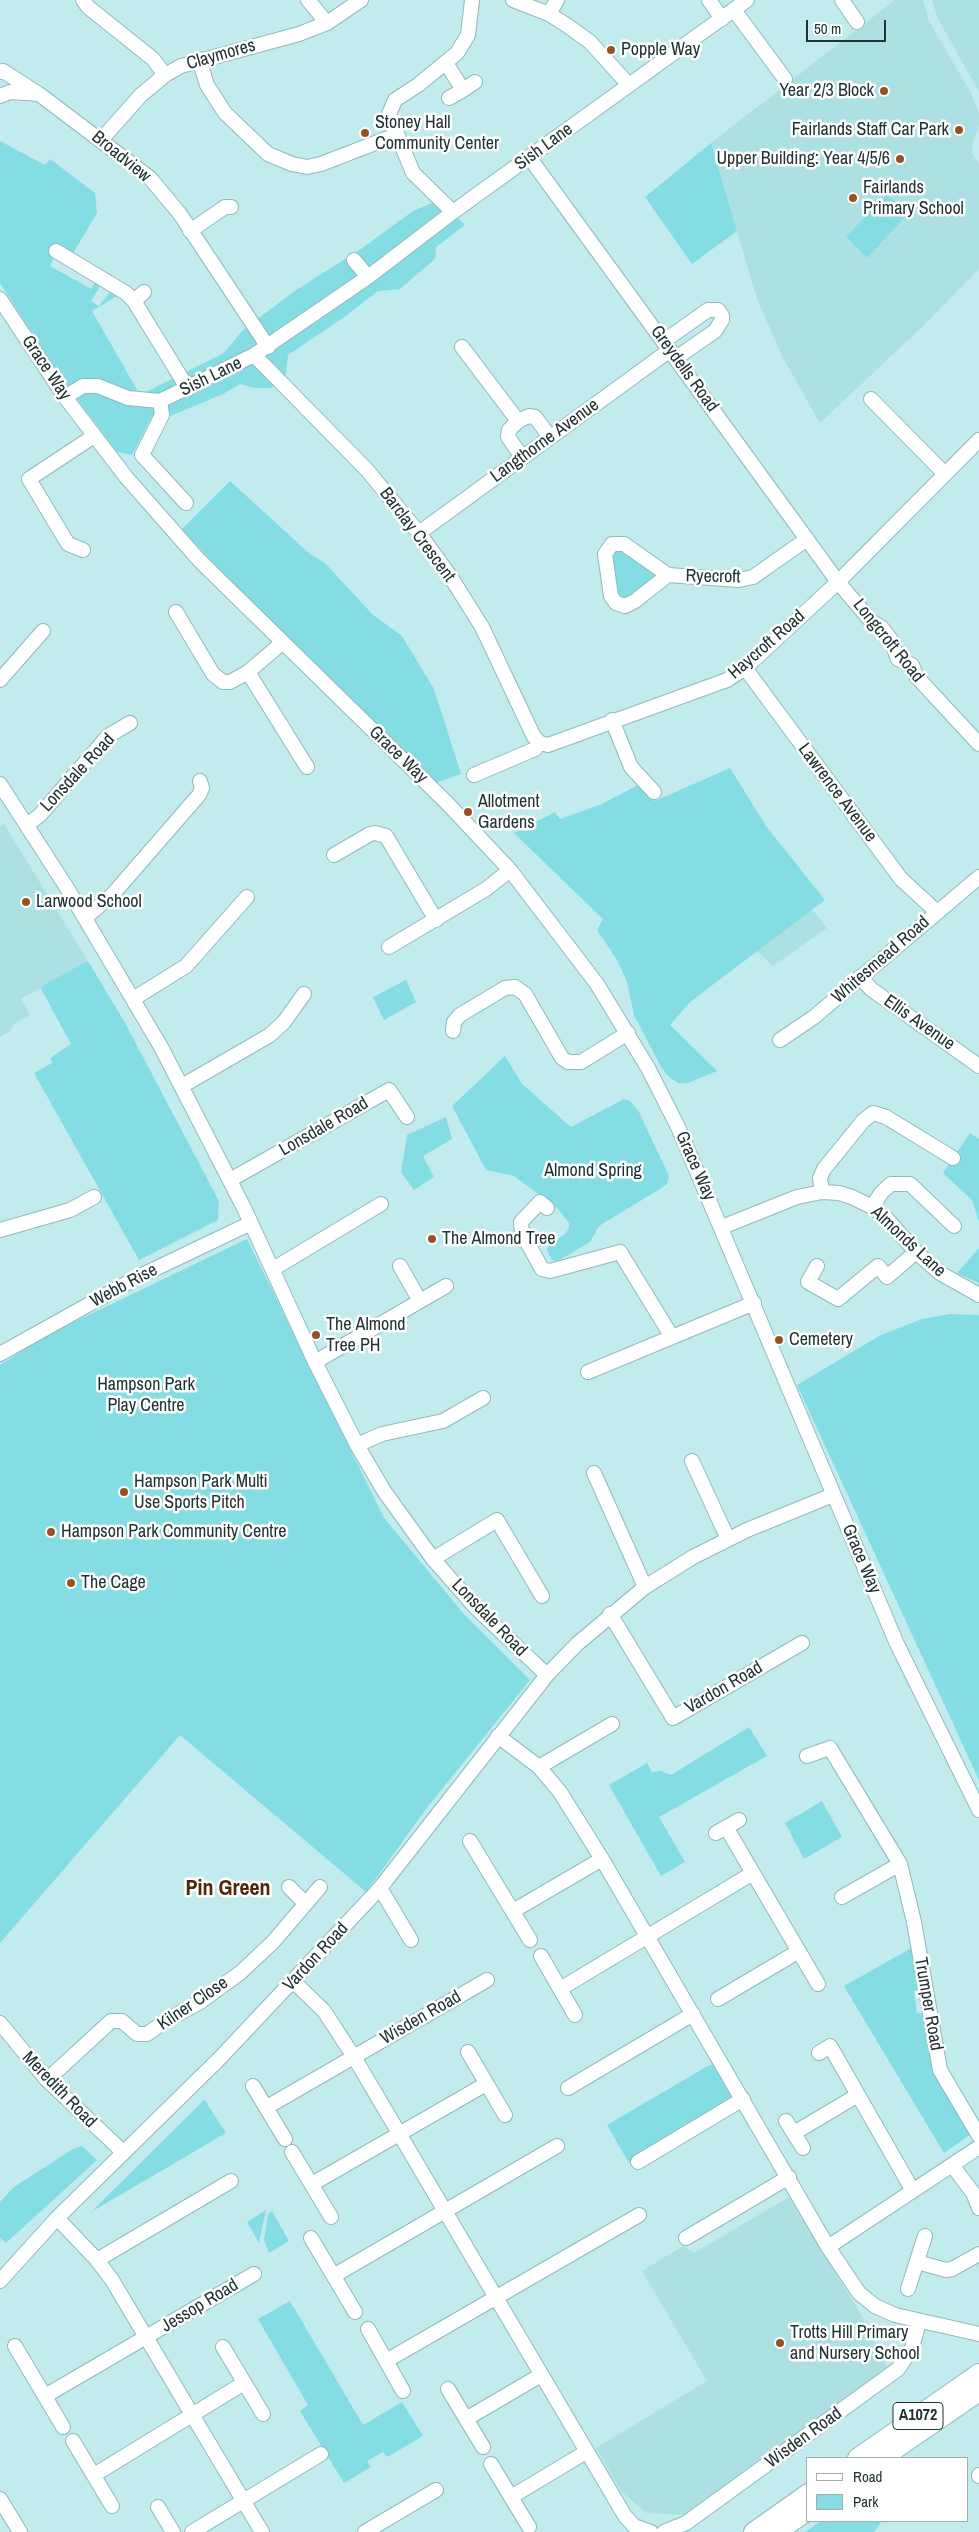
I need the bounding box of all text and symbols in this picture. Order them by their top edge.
scale bar [809,10,889,42]
text: 50 m [814,18,841,39]
street label: Claymores [184,35,258,75]
place label: Popple Way [621,39,700,61]
marker: Popple Way [605,44,617,56]
place label: Year 2/3 Block [779,80,874,102]
marker: Year 2/3 Block [878,85,890,97]
place label: Stoney Hall Community Center [375,112,499,154]
street label: Sish Lane [511,119,577,175]
place label: Fairlands Staff Car Park [792,119,949,141]
marker: Fairlands Staff Car Park [953,124,965,136]
street label: Broadview [87,127,155,187]
marker: Stoney Hall Community Center [359,127,371,139]
place label: Upper Building: Year 4/5/6 [716,148,890,170]
marker: Upper Building: Year 4/5/6 [894,153,906,165]
place label: Fairlands Primary School [863,177,964,220]
marker: Fairlands Primary School [847,192,859,204]
street label: Greydells Road [645,322,723,416]
street label: Grace Way [17,332,75,404]
street label: Sish Lane [176,353,246,401]
street label: Langthorne Avenue [487,394,603,488]
street label: Barclay Crescent [375,484,459,586]
street label: Ryecroft [685,566,741,588]
street label: Longcroft Road [848,595,928,687]
street label: Haycroft Road [724,606,810,684]
street label: Grace Way [364,722,432,788]
street label: Lonsdale Road [36,729,120,817]
street label: Lawrence Avenue [793,739,881,847]
place label: Allotment Gardens [478,791,540,834]
marker: Allotment Gardens [462,806,474,818]
place label: Larwood School [36,891,142,913]
marker: Larwood School [20,896,32,908]
street label: Whitesmead Road [828,912,934,1008]
street label: Ellis Avenue [879,991,959,1055]
street label: Lonsdale Road [276,1093,372,1161]
street label: Grace Way [670,1128,720,1204]
park label: Almond Spring [544,1160,642,1182]
street label: Almonds Lane [866,1202,950,1282]
place label: The Almond Tree [442,1228,555,1250]
marker: The Almond Tree [426,1233,438,1245]
street label: Webb Rise [87,1259,161,1313]
place label: The Almond Tree PH [326,1314,406,1356]
marker: The Almond Tree PH [310,1329,322,1341]
place label: Cemetery [789,1329,853,1351]
marker: Cemetery [773,1334,785,1346]
park label: Hampson Park Play Centre [97,1374,195,1416]
place label: Hampson Park Multi Use Sports Pitch [134,1471,268,1514]
marker: Hampson Park Multi Use Sports Pitch [118,1486,130,1498]
place label: Hampson Park Community Centre [61,1521,287,1543]
street label: Grace Way [837,1521,885,1597]
marker: Hampson Park Community Centre [45,1526,57,1538]
place label: The Cage [81,1572,146,1594]
street label: Lonsdale Road [447,1575,531,1661]
marker: The Cage [65,1577,77,1589]
street label: Vardon Road [681,1657,767,1719]
district label: Pin Green [185,1876,271,1902]
street label: Vardon Road [279,1918,353,1996]
street label: Trumper Road [909,1956,947,2052]
street label: Kilner Close [154,1973,232,2035]
street label: Wisden Road [377,1986,465,2050]
street label: Meredith Road [17,2047,101,2133]
street label: Jessop Road [158,2275,242,2337]
place label: Trotts Hill Primary and Nursery School [790,2322,920,2364]
marker: Trotts Hill Primary and Nursery School [774,2337,786,2349]
road number: A1072 [893,2402,943,2430]
street label: Wisden Road [761,2403,847,2473]
legend [806,2457,969,2522]
text: Road [853,2466,882,2487]
text: Park [853,2491,878,2512]

